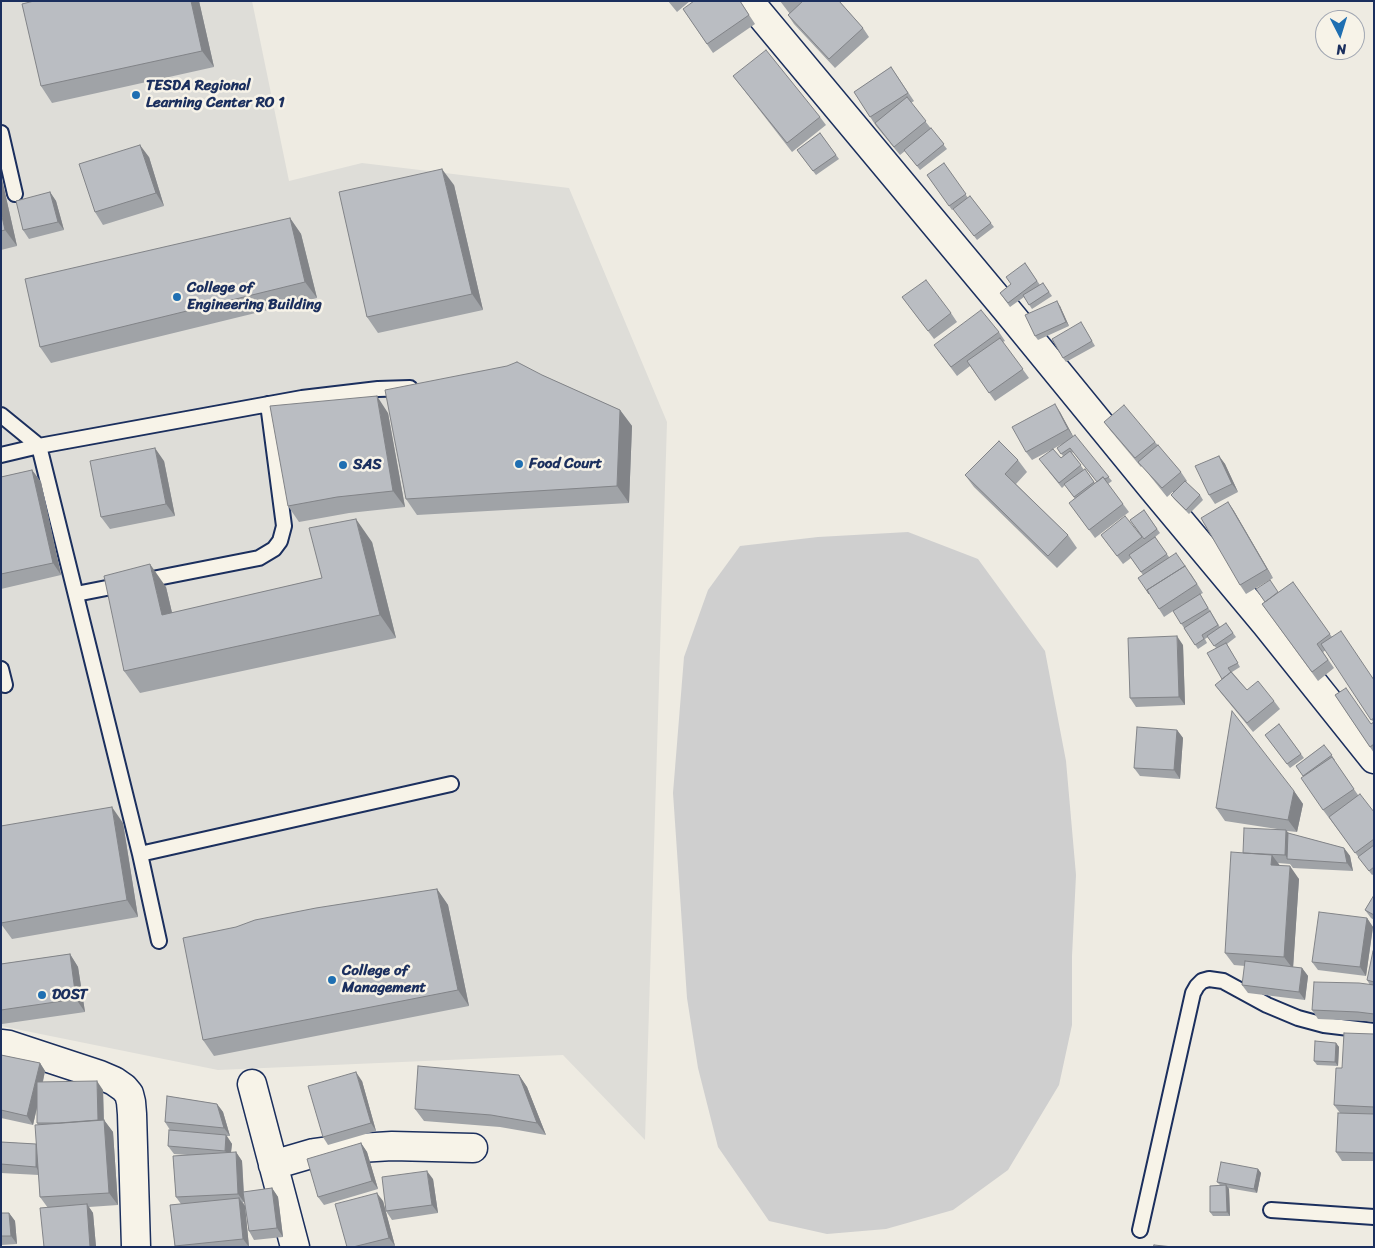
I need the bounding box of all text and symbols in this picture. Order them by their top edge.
north arrow [1315,10,1365,60]
text: N [1335,37,1347,62]
place label: TESDA Regional Learning Center RO 1 [146,77,285,112]
marker: TESDA Regional Learning Center RO 1 [130,89,142,101]
place label: College of Engineering Building [187,279,322,314]
marker: College of Engineering Building [171,291,183,303]
place label: Food Court [529,455,602,473]
place label: SAS [353,456,382,474]
marker: Food Court [513,458,525,470]
marker: SAS [337,459,349,471]
place label: College of Management [342,962,426,997]
marker: College of Management [326,974,338,986]
place label: DOST [52,986,88,1004]
marker: DOST [36,989,48,1001]

